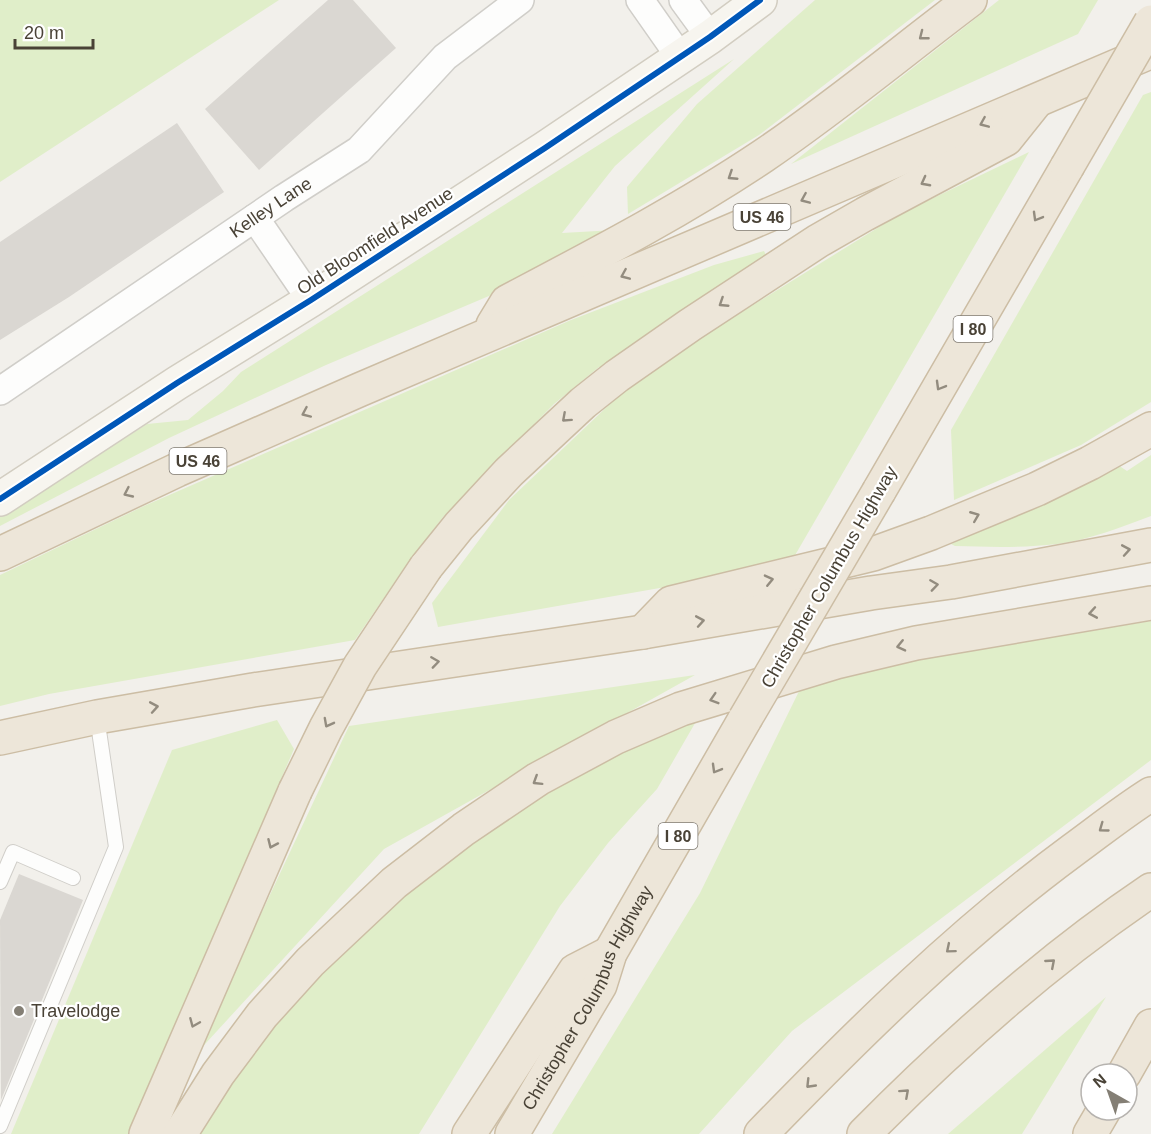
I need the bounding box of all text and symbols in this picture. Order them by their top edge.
scale bar [15,12,93,50]
text: 20 m [24,23,64,43]
one-way arrow [919,28,930,39]
one-way arrow [979,116,990,128]
one-way arrow [728,169,739,180]
street label: Kelley Lane [226,173,315,242]
one-way arrow [920,175,931,186]
street label: Old Bloomfield Avenue [293,183,457,299]
one-way arrow [800,192,811,204]
road number: US 46 [734,204,790,230]
one-way arrow [1033,211,1045,222]
one-way arrow [620,268,631,280]
one-way arrow [719,296,730,307]
road number: I 80 [954,316,992,342]
one-way arrow [935,380,947,390]
one-way arrow [301,406,312,418]
one-way arrow [563,411,573,422]
road number: US 46 [170,448,226,474]
street label: Christopher Columbus Highway [757,462,901,692]
one-way arrow [123,485,134,497]
one-way arrow [968,511,979,523]
one-way arrow [1121,544,1131,557]
one-way arrow [763,574,773,587]
one-way arrow [930,579,939,591]
one-way arrow [1089,606,1099,619]
one-way arrow [696,616,705,628]
one-way arrow [897,639,907,652]
one-way arrow [430,656,439,668]
one-way arrow [709,692,719,704]
one-way arrow [149,701,159,714]
one-way arrow [324,717,335,728]
one-way arrow [712,763,723,774]
one-way arrow [533,773,543,785]
one-way arrow [1099,821,1110,832]
road number: I 80 [658,823,698,849]
one-way arrow [267,838,279,849]
street label: Christopher Columbus Highway [518,882,657,1114]
one-way arrow [946,942,957,953]
one-way arrow [1044,960,1055,971]
place label: Travelodge [31,1001,120,1021]
marker: Travelodge [12,1004,26,1018]
one-way arrow [189,1017,201,1028]
north arrow [1079,1062,1139,1122]
text: N [1090,1071,1110,1091]
one-way arrow [806,1076,817,1087]
one-way arrow [899,1089,909,1100]

